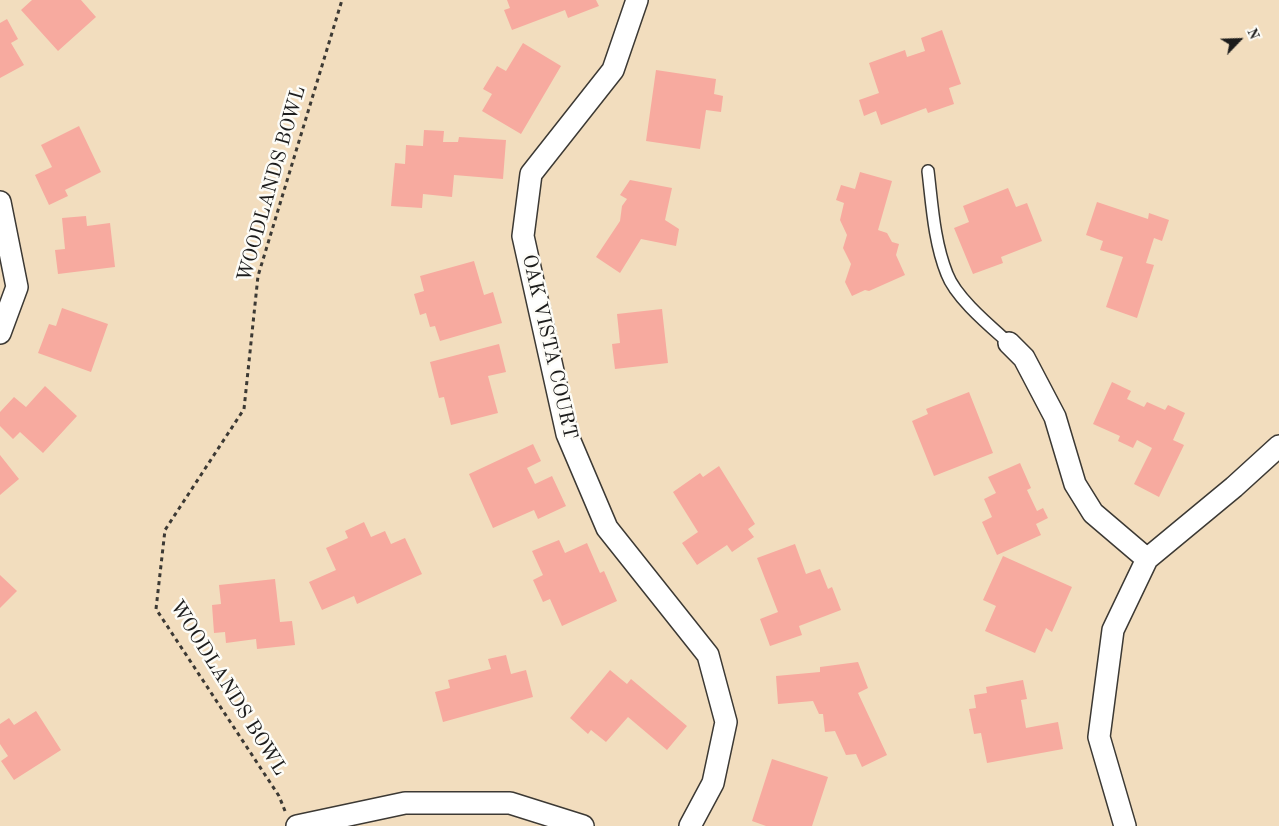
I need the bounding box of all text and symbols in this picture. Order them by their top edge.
north arrow [1214,15,1264,65]
text: N [1244,26,1261,42]
street label: WOODLANDS BOWL [233,83,311,285]
street label: OAK VISTA COURT [516,252,582,442]
street label: WOODLANDS BOWL [164,596,292,780]

